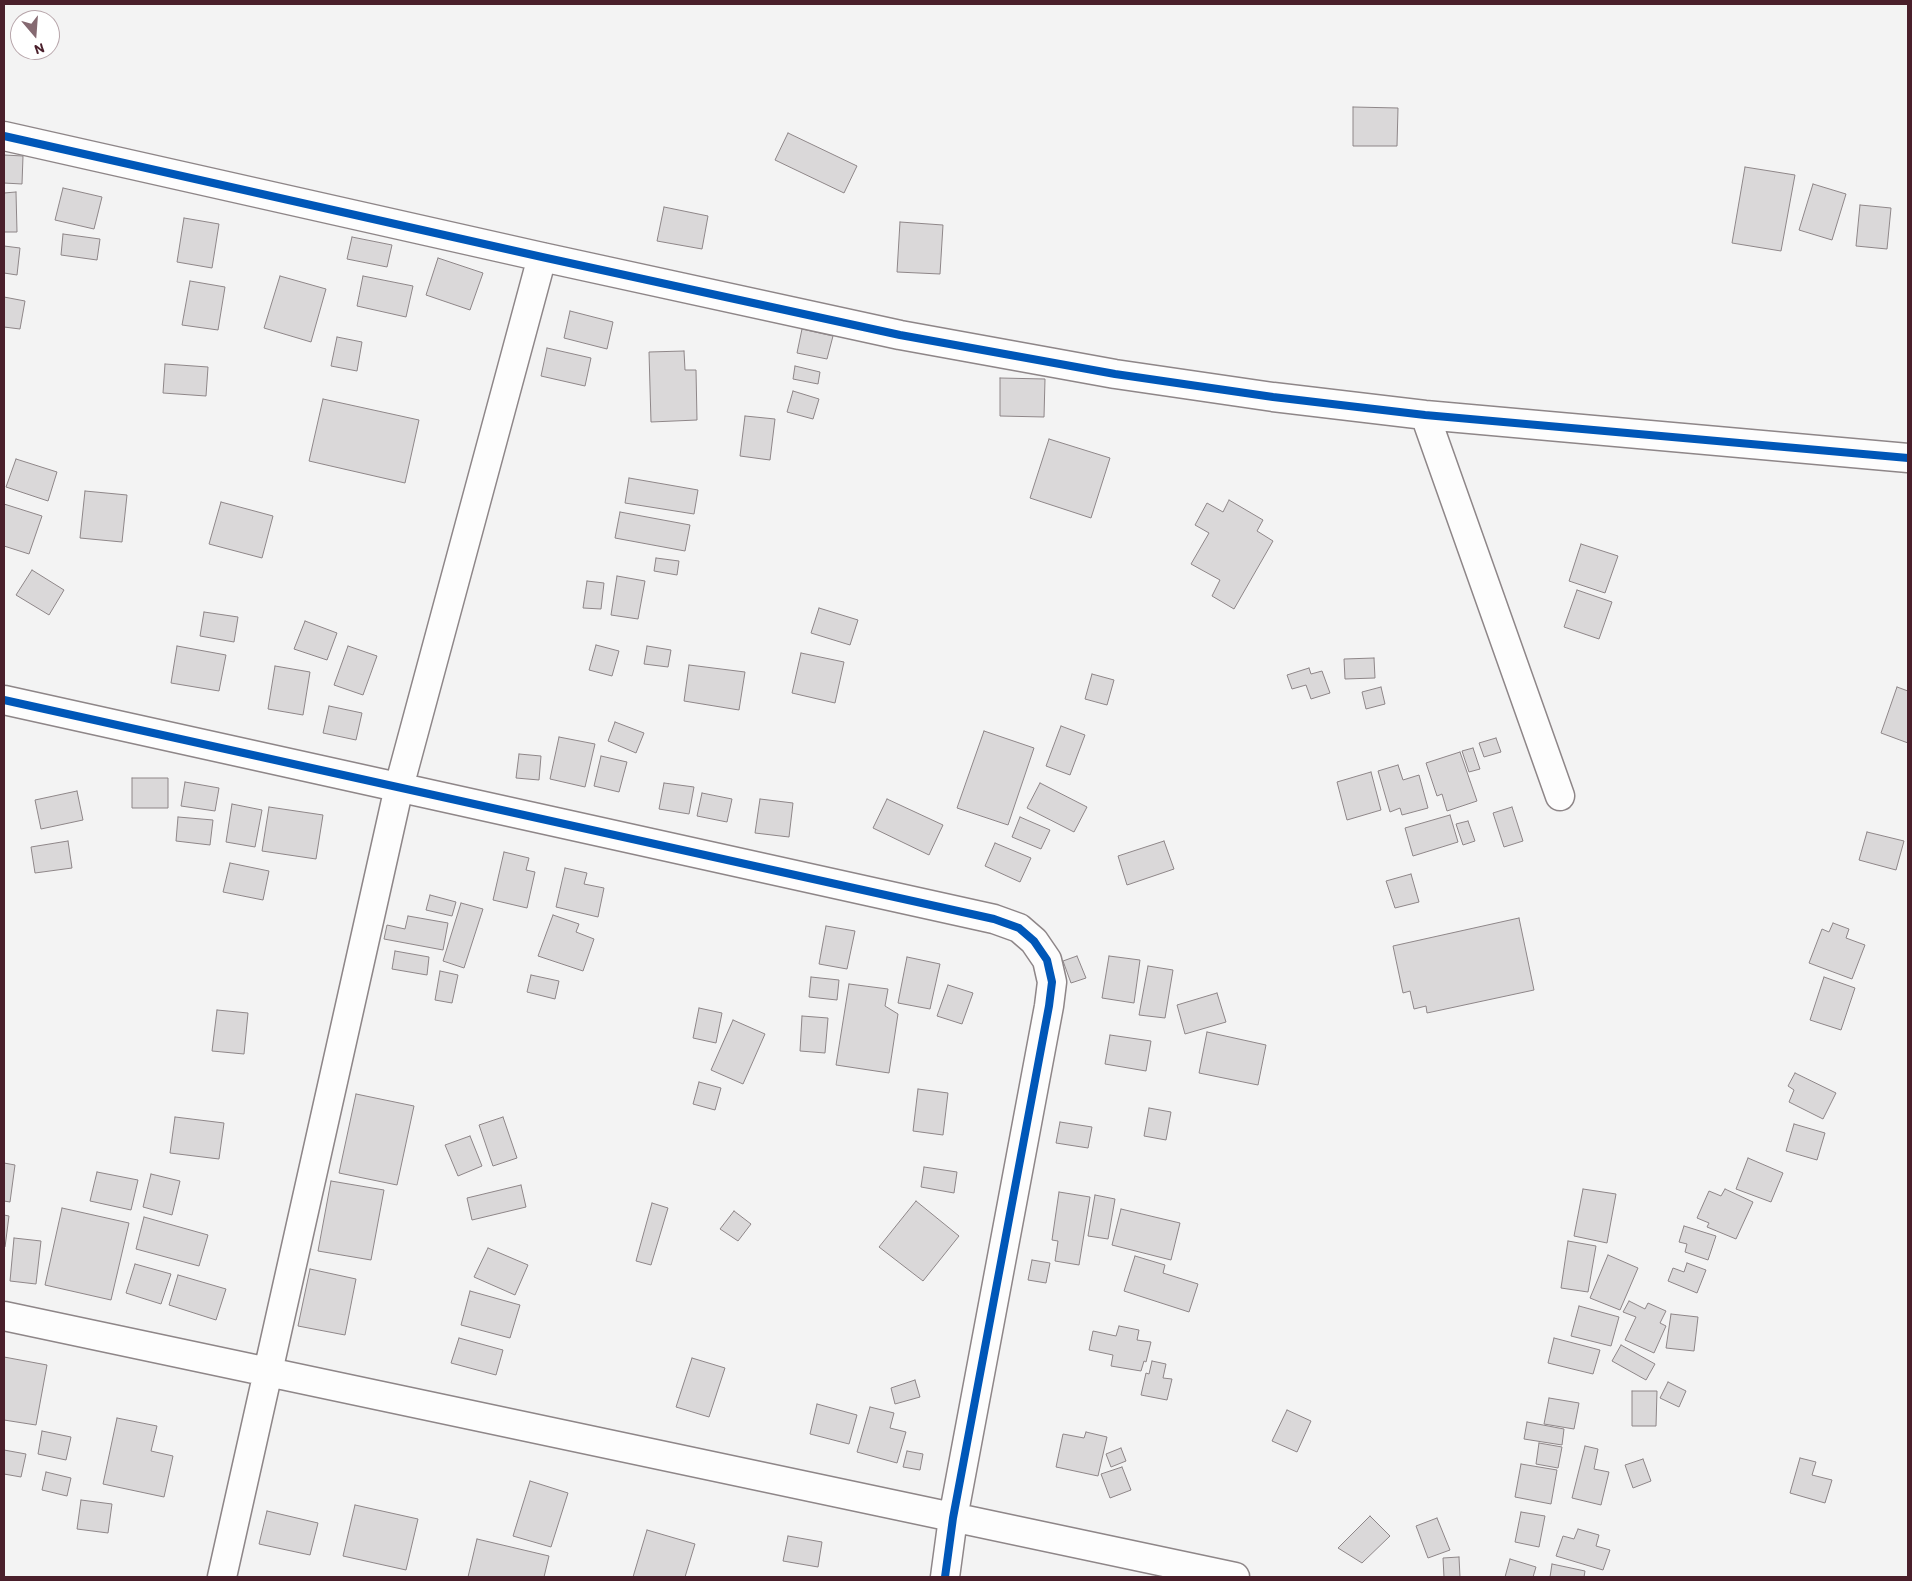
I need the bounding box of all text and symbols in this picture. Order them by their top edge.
north arrow [10,10,60,60]
text: N [32,39,47,58]

